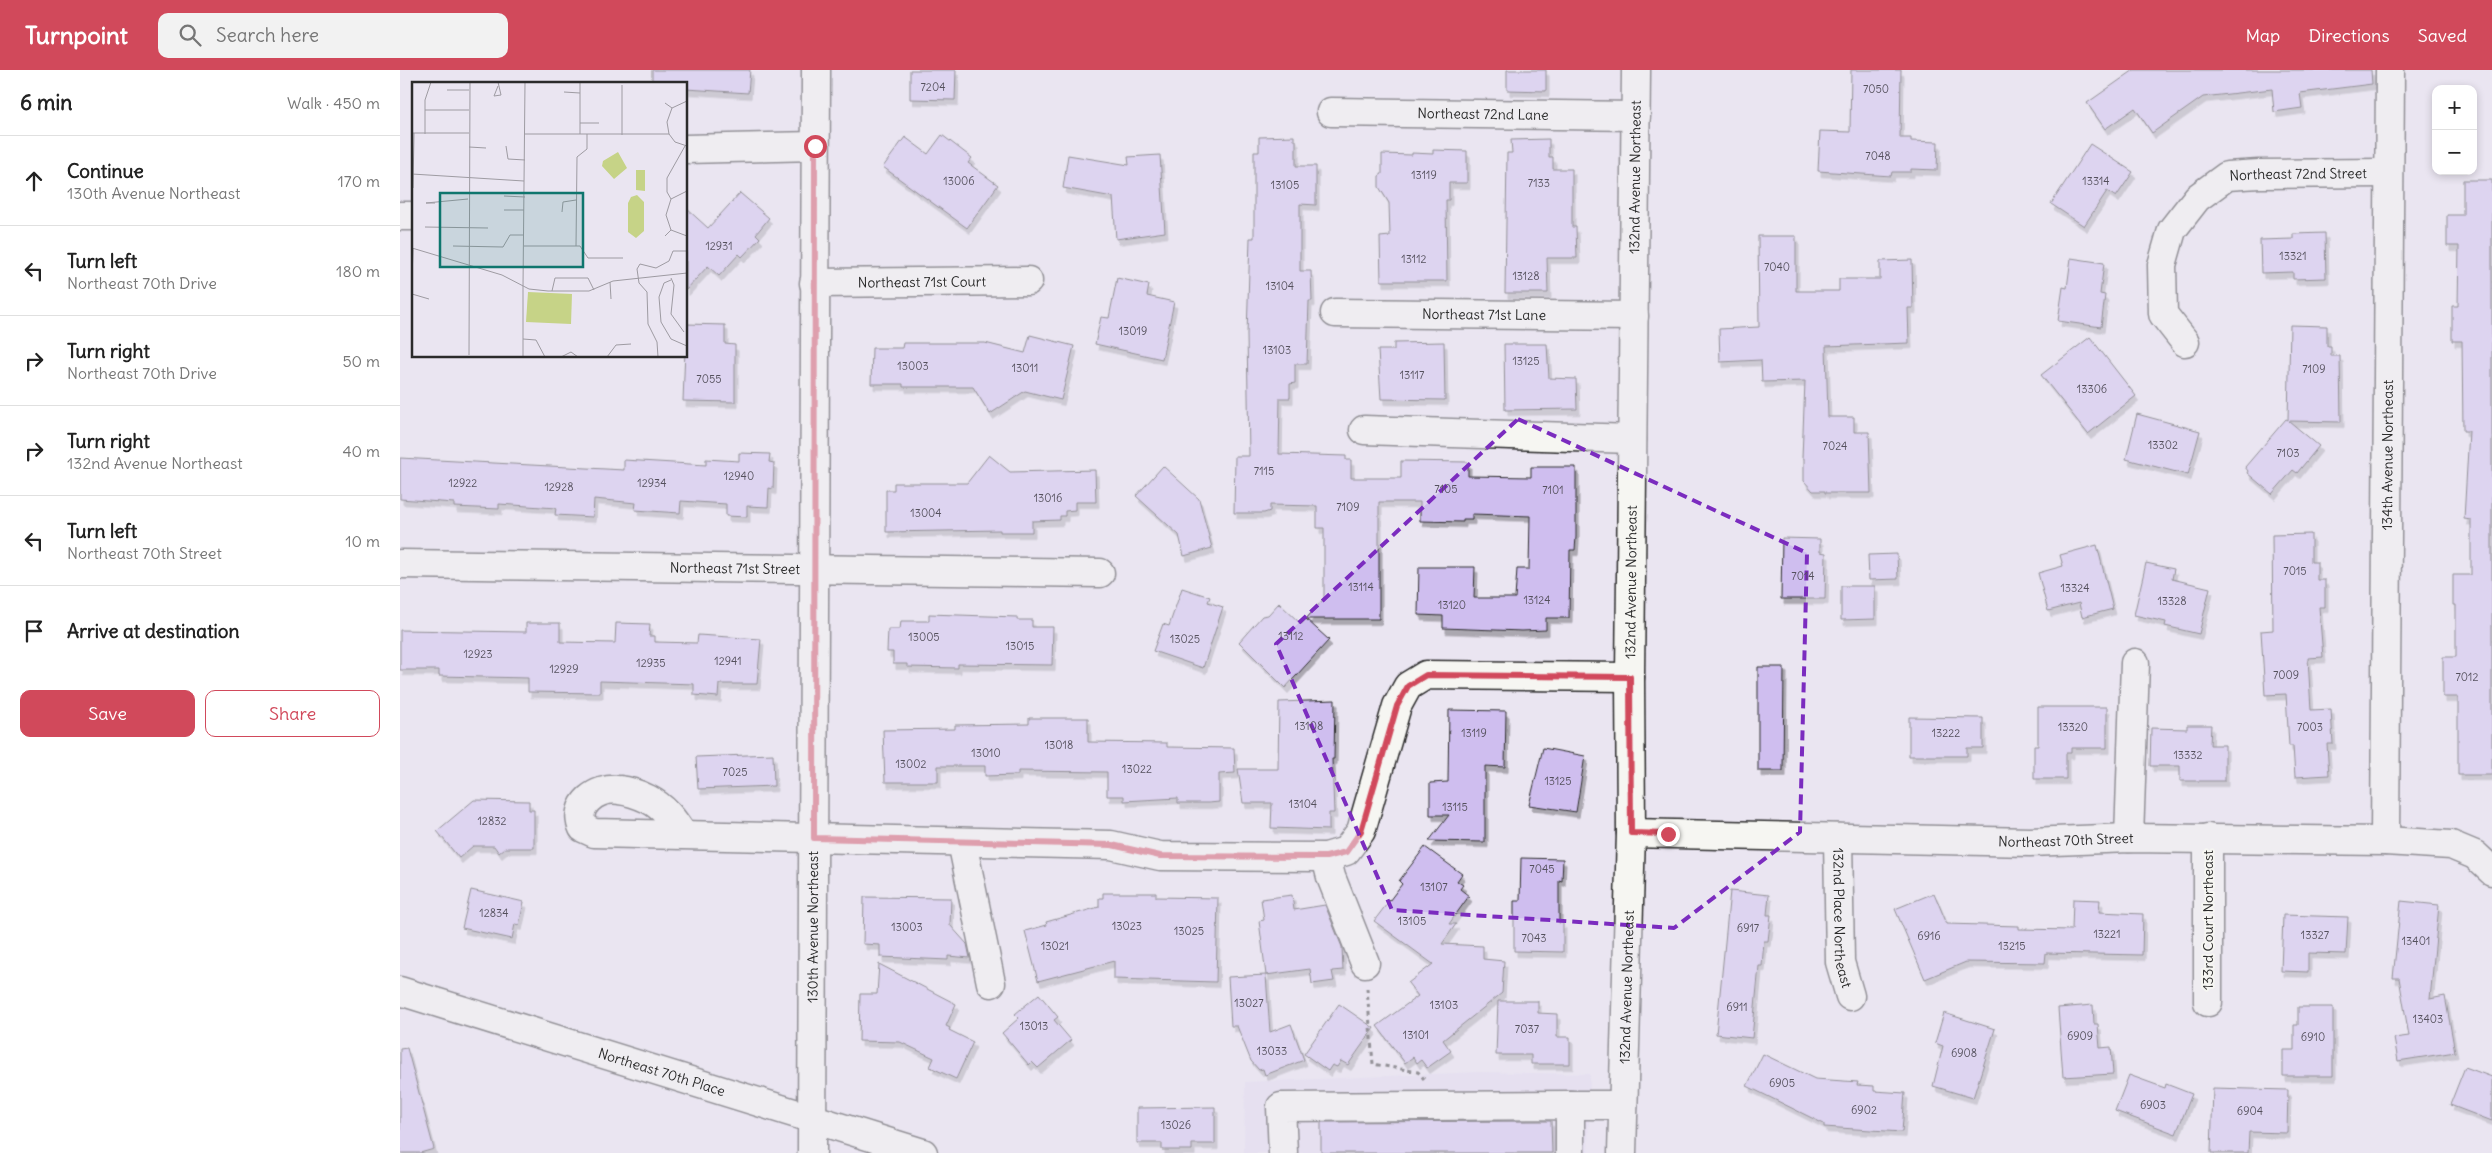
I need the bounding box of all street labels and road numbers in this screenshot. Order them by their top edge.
street label: 132nd Avenue Northeast [1625,100,1645,254]
street label: Northeast 72nd Lane [1417,104,1549,124]
street label: Northeast 72nd Street [2229,164,2367,185]
street label: Northeast 71st Court [858,272,987,292]
street label: Northeast 71st Lane [1422,305,1546,324]
street label: 134th Avenue Northeast [2378,379,2397,530]
street label: 132nd Avenue Northeast [1621,505,1641,659]
street label: Northeast 71st Street [670,558,800,578]
street label: Northeast 70th Street [1998,829,2134,851]
street label: 132nd Place Northeast [1829,847,1856,990]
street label: 133rd Court Northeast [2199,850,2217,990]
street label: 130th Avenue Northeast [804,851,822,1003]
street label: 132nd Avenue Northeast [1616,910,1638,1064]
street label: Northeast 70th Place [596,1044,727,1100]

